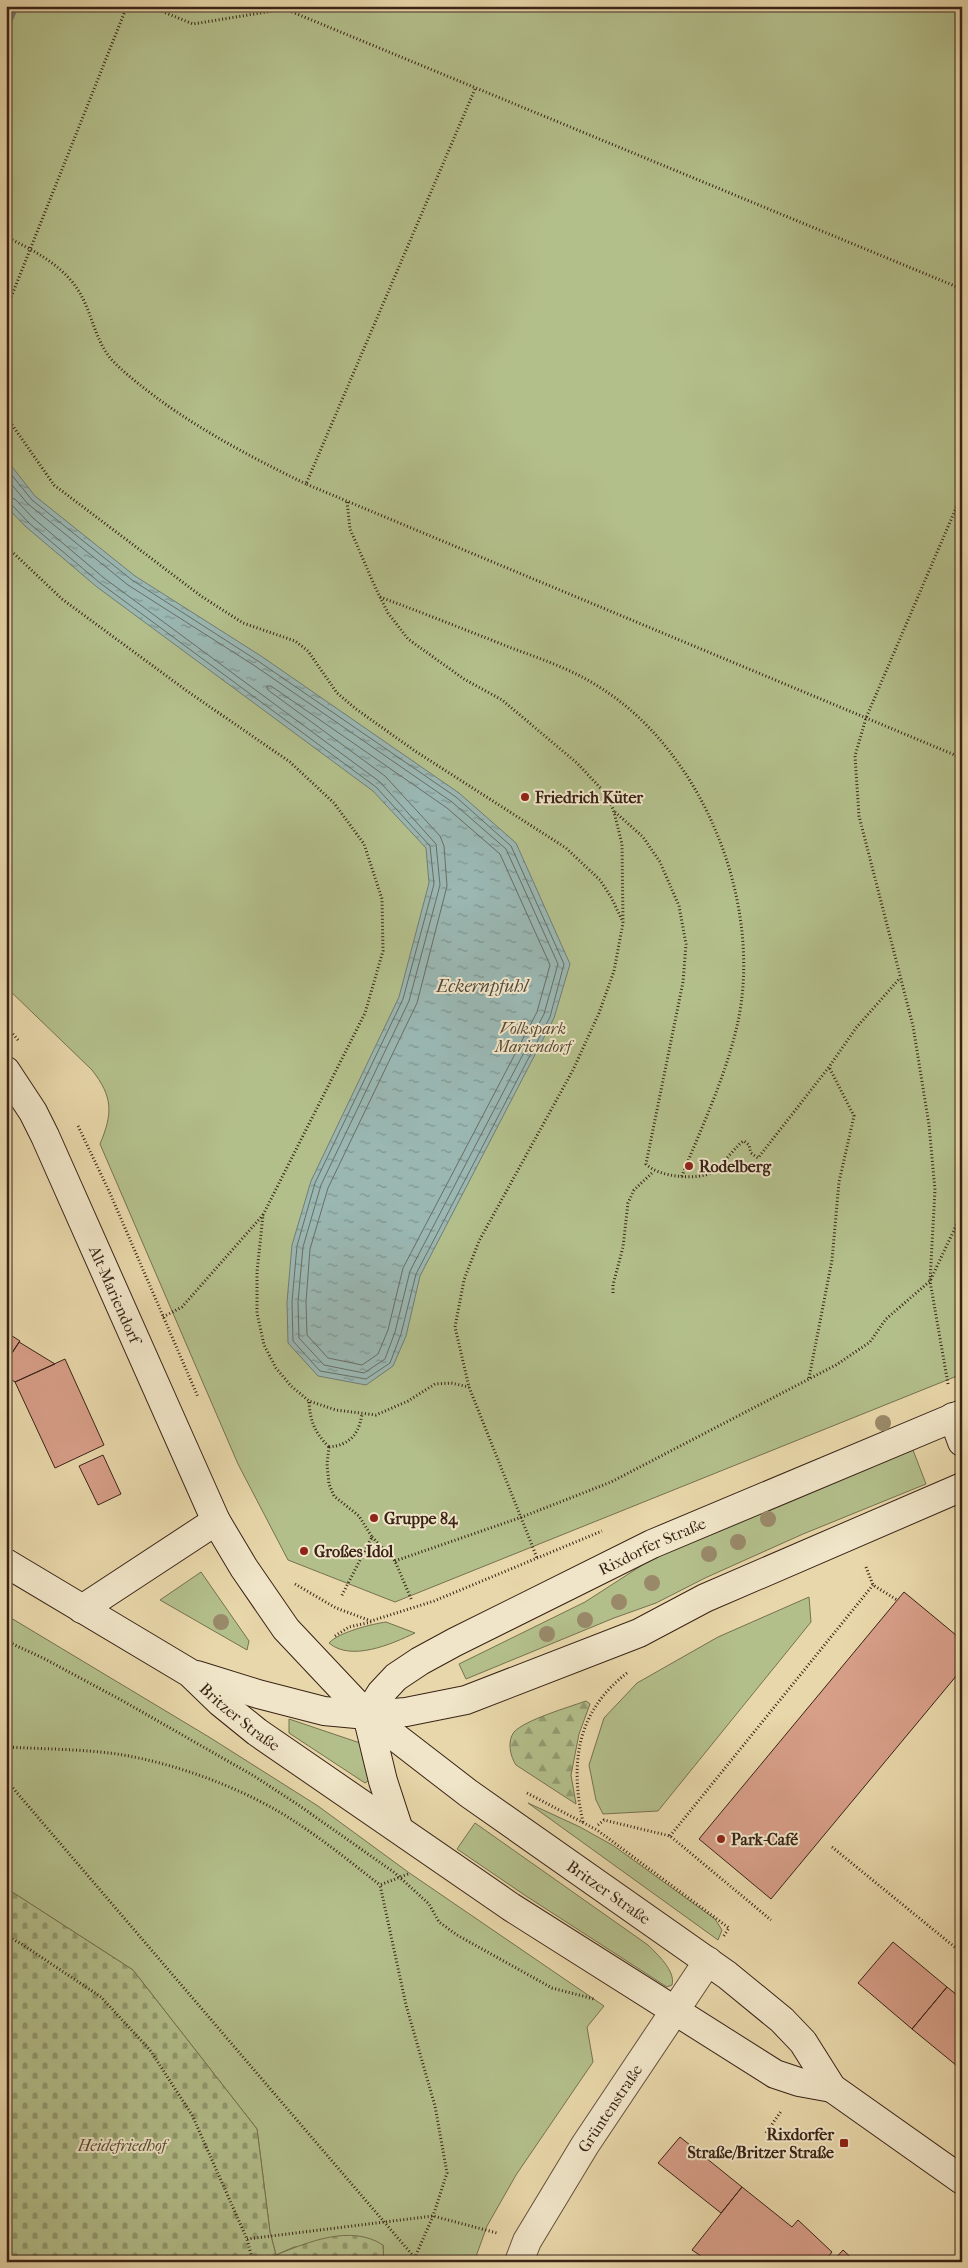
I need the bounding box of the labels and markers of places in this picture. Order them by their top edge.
place label: Friedrich Küter [534,788,644,807]
marker: Friedrich Küter [519,791,531,803]
place label: Rodelberg [699,1157,771,1177]
marker: Rodelberg [683,1160,695,1172]
place label: Gruppe 84 [384,1509,459,1529]
marker: Gruppe 84 [368,1512,380,1524]
place label: Großes Idol [314,1542,394,1561]
marker: Großes Idol [298,1545,310,1557]
place label: Park-Café [731,1830,798,1849]
marker: Park-Café [715,1833,727,1845]
place label: Rixdorfer Straße/Britzer Straße [688,2125,835,2162]
marker: Rixdorfer Straße/Britzer Straße [838,2137,850,2149]

